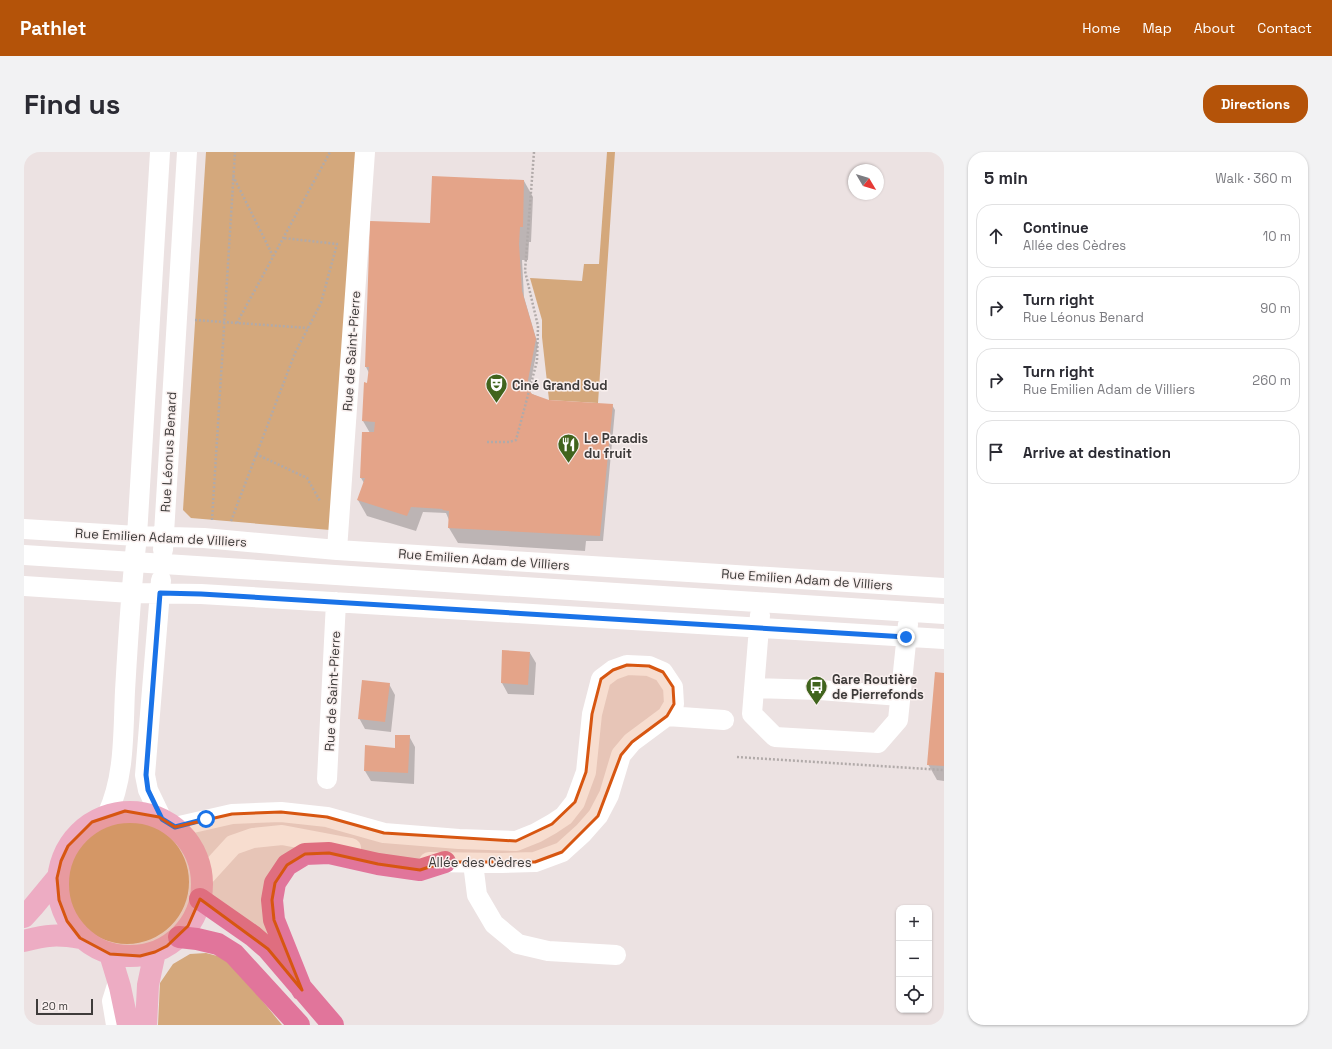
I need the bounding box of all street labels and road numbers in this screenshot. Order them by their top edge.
street label: Rue de Saint-Pierre [339,290,364,412]
street label: Rue Léonus Benard [157,391,180,513]
street label: Rue Emilien Adam de Villiers [75,525,247,550]
street label: Rue Emilien Adam de Villiers [398,545,570,574]
street label: Rue Emilien Adam de Villiers [721,565,893,594]
street label: Rue de Saint-Pierre [321,630,344,752]
street label: Allée des Cèdres [428,854,532,871]

